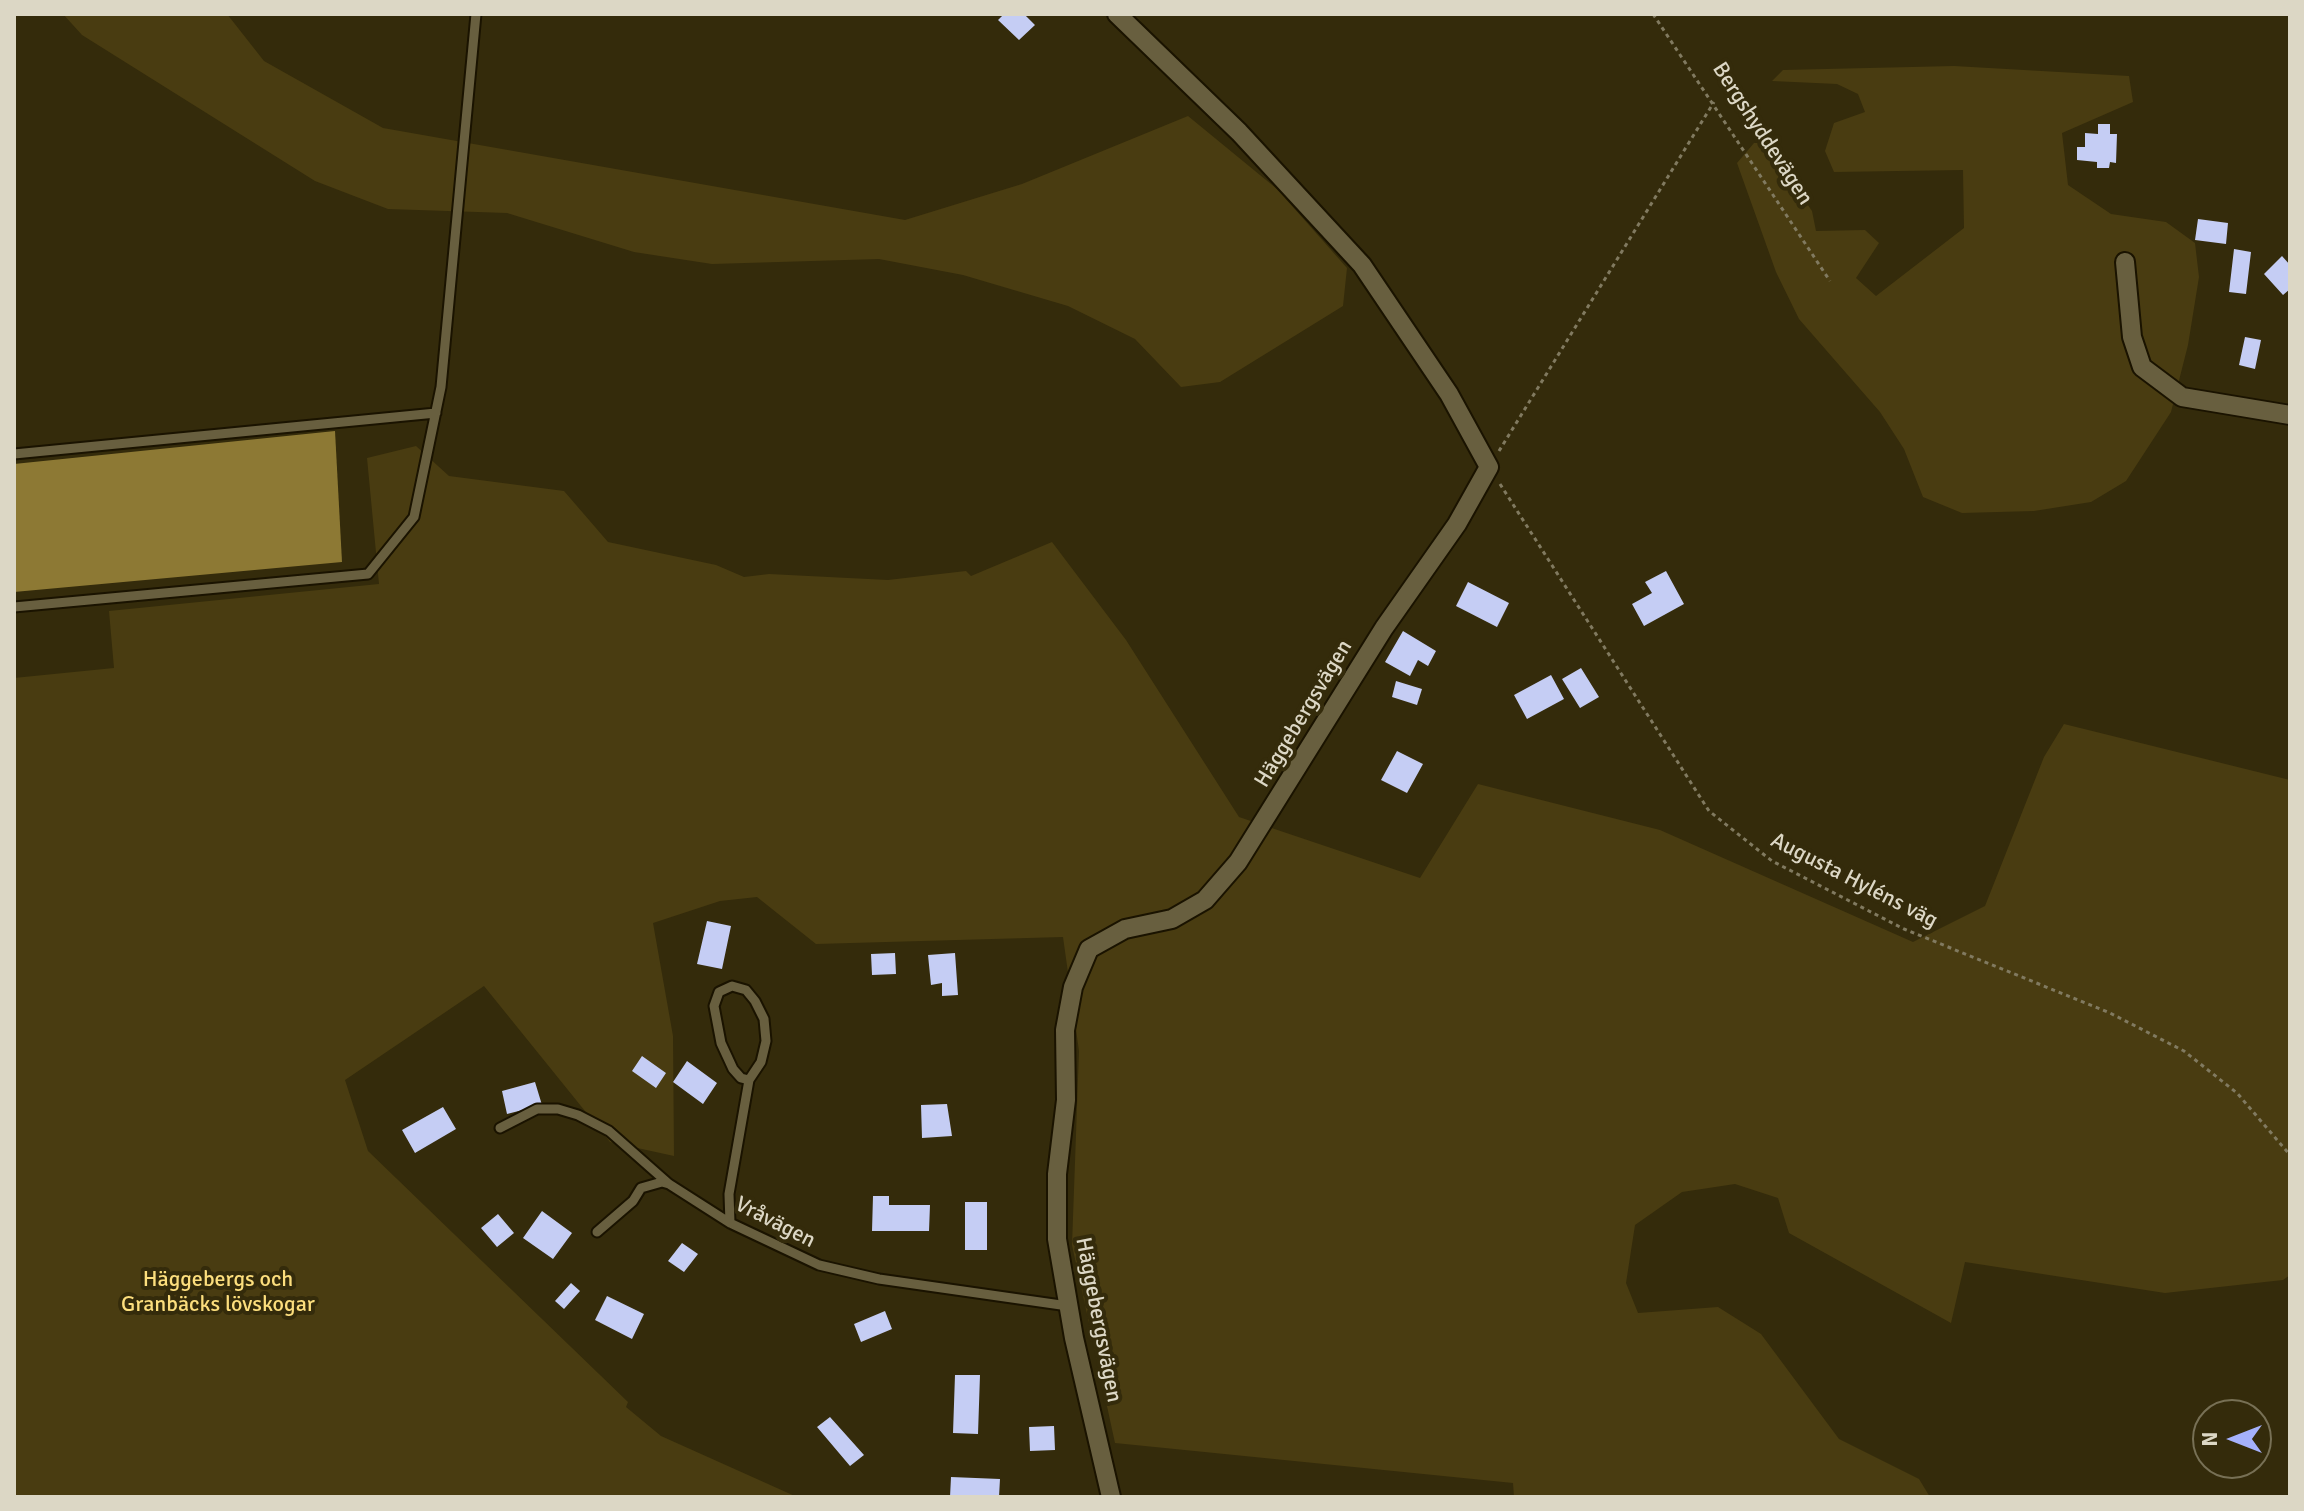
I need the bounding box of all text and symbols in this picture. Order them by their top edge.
street label: Bergshyddevägen [1706,58,1818,210]
street label: Häggebergsvägen [1250,635,1358,793]
street label: Augusta Hyléns väg [1766,828,1942,934]
street label: Vråvägen [730,1192,820,1254]
street label: Häggebergsvägen [1069,1235,1127,1405]
park label: Häggebergs och Granbäcks lövskogar [121,1267,315,1318]
north arrow [2192,1399,2272,1479]
text: N [2196,1431,2223,1447]

